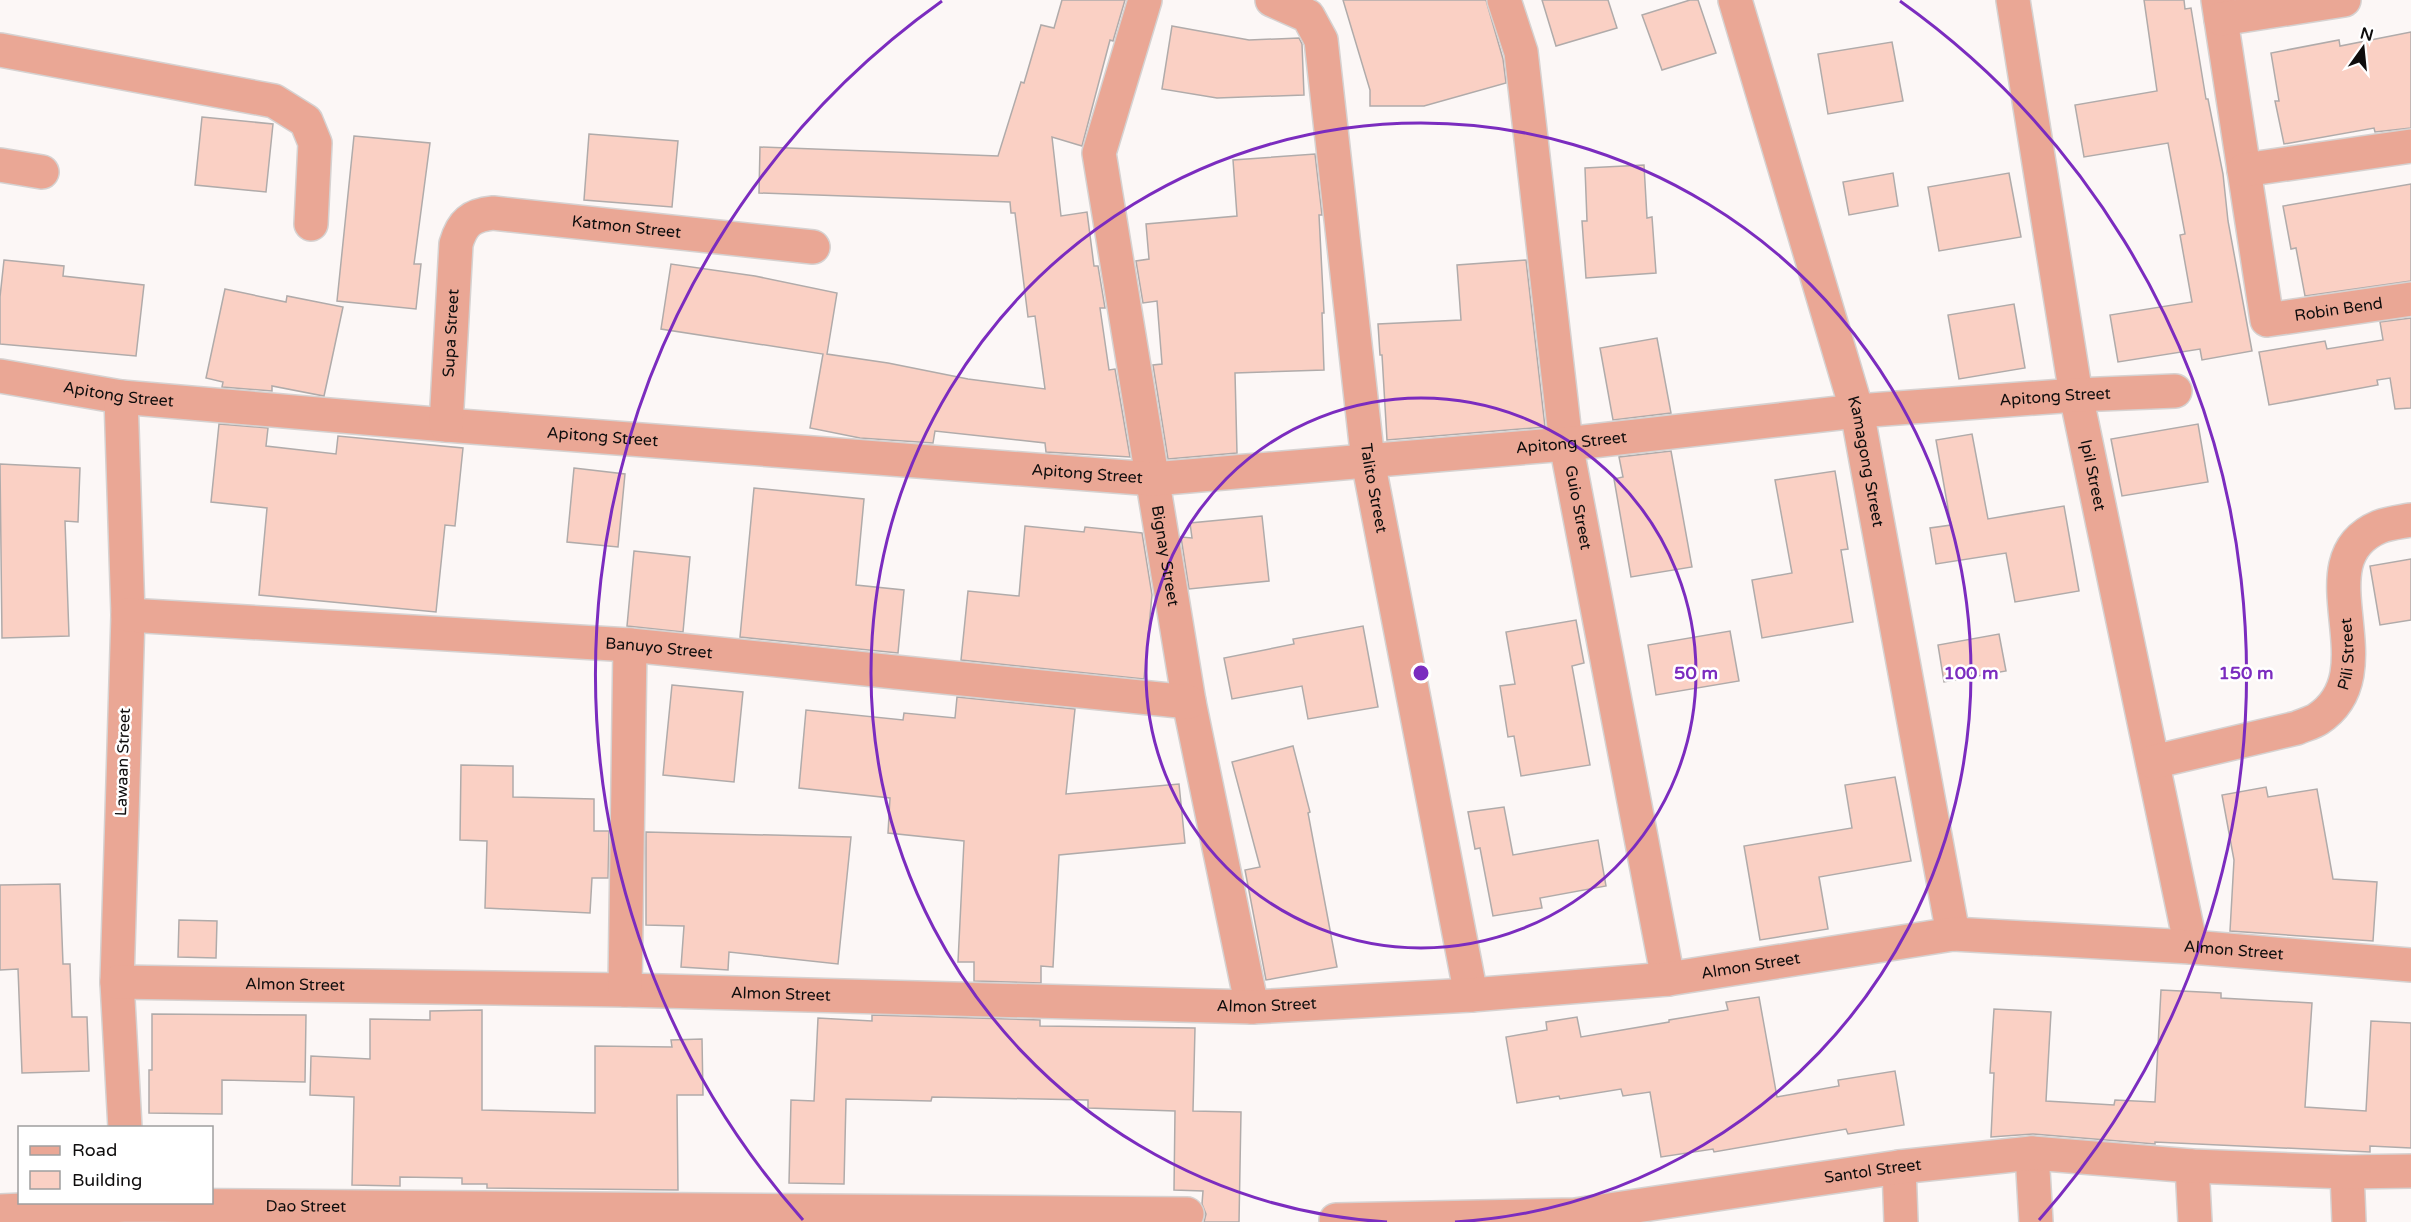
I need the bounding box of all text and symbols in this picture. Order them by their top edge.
north arrow [2333,18,2393,78]
text: N [2358,23,2375,46]
street label: Katmon Street [571,211,682,243]
street label: Supa Street [439,288,464,378]
street label: Robin Bend [2293,293,2384,326]
street label: Apitong Street [62,377,175,412]
street label: Apitong Street [1999,384,2111,411]
street label: Kamagong Street [1843,394,1888,529]
street label: Apitong Street [546,423,659,451]
street label: Apitong Street [1515,427,1628,458]
street label: Ipil Street [2076,438,2110,513]
street label: Talito Street [1356,442,1392,535]
street label: Apitong Street [1031,460,1143,488]
street label: Guio Street [1560,464,1596,551]
street label: Bignay Street [1147,504,1183,608]
street label: Pili Street [2333,617,2359,693]
street label: Banuyo Street [605,634,714,663]
text: 50 m [1674,662,1718,684]
text: 100 m [1943,662,1999,684]
text: 150 m [2218,662,2274,684]
centre of rings [1411,663,1431,683]
street label: Lawaan Street [111,708,135,816]
street label: Almon Street [2183,937,2284,965]
street label: Almon Street [1700,948,1802,984]
street label: Almon Street [245,974,345,996]
street label: Almon Street [731,983,831,1006]
street label: Almon Street [1216,993,1317,1017]
legend [18,1126,213,1204]
text: Road [72,1139,117,1161]
street label: Santol Street [1823,1155,1922,1188]
text: Building [72,1169,142,1191]
street label: Dao Street [265,1196,346,1217]

